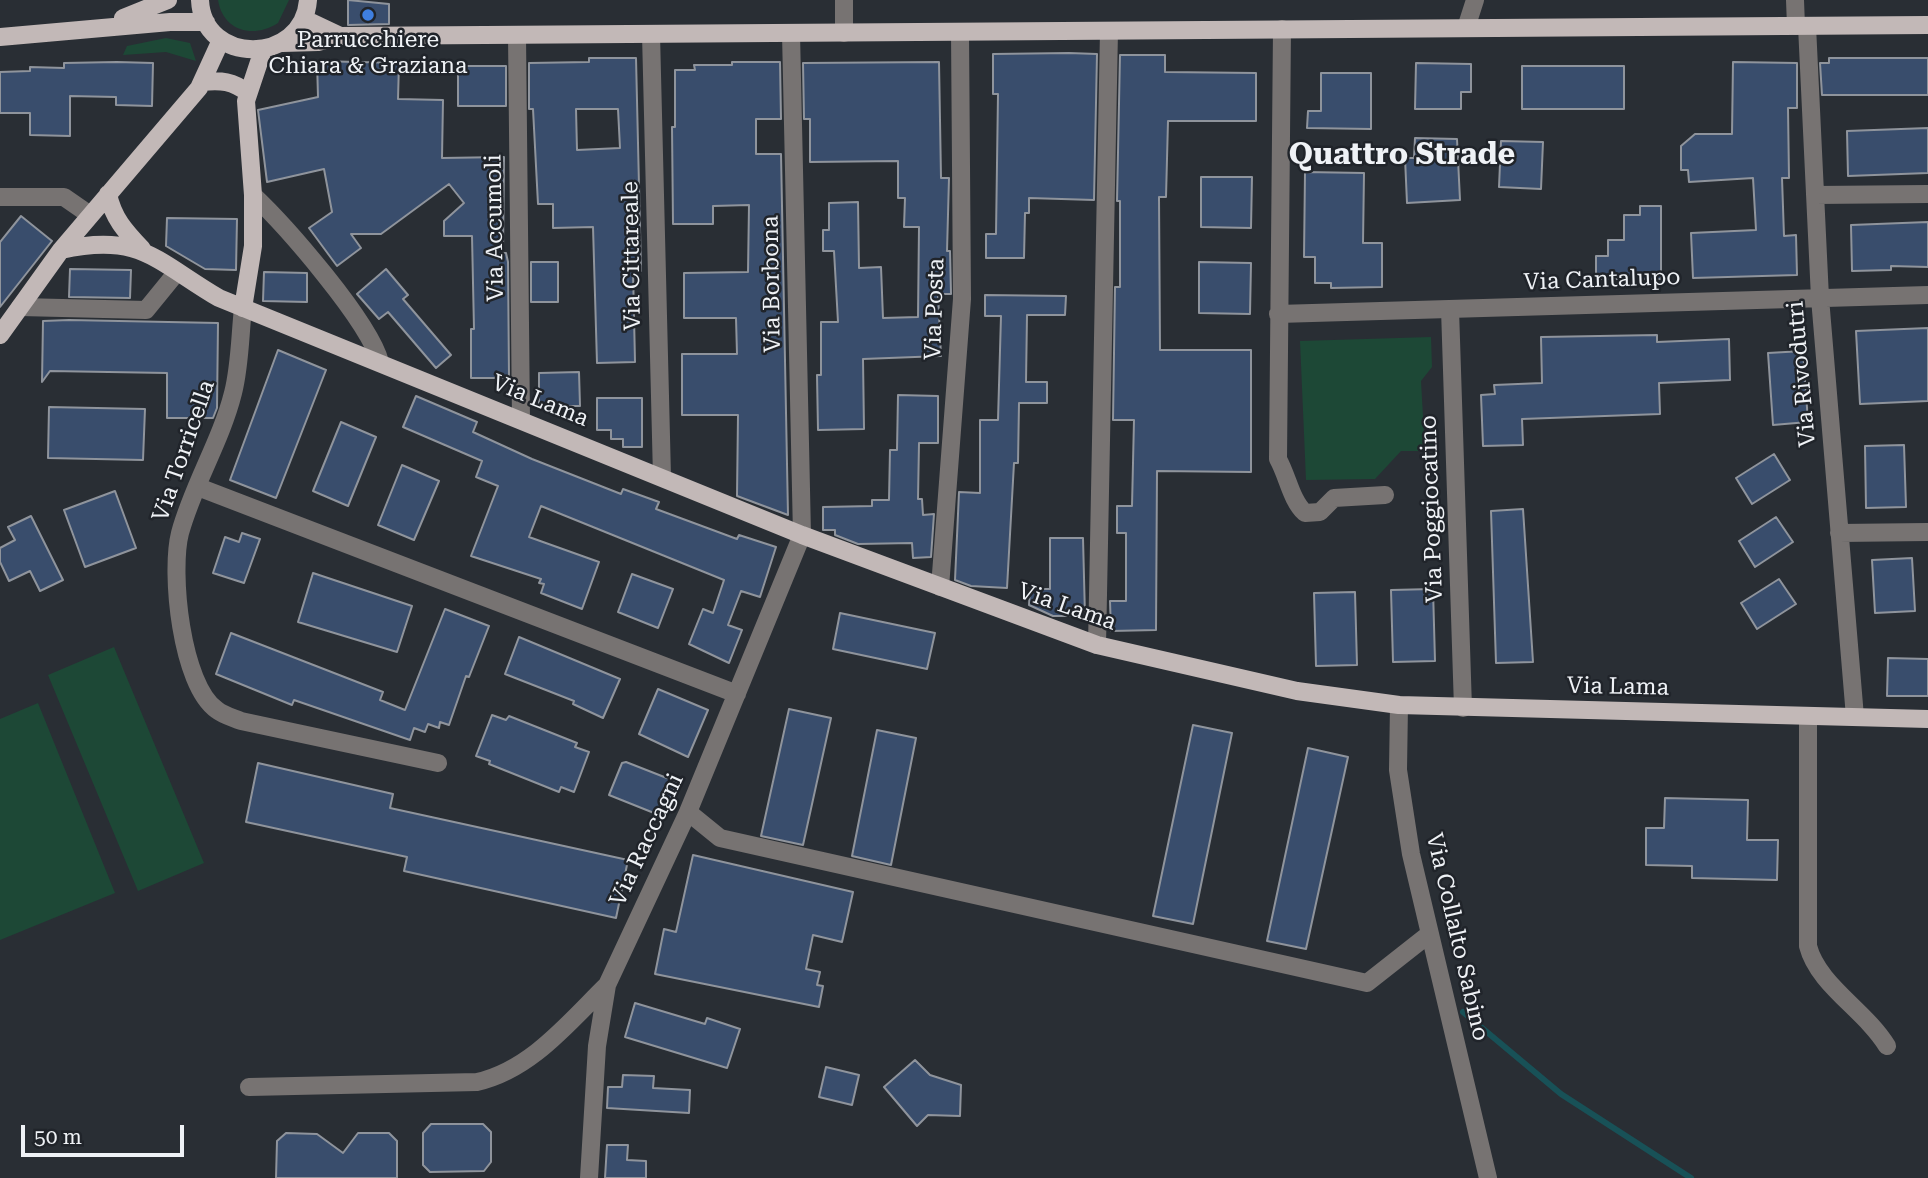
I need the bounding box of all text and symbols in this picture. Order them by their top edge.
marker: Parrucchiere Chiara & Graziana [360,7,376,23]
place label: Parrucchiere Chiara & Graziana [268,26,468,80]
district label: Quattro Strade [1289,137,1515,173]
street label: Via Accumoli [480,154,510,302]
street label: Via Cittareale [617,181,647,331]
street label: Via Borbona [757,215,787,353]
street label: Via Posta [919,258,951,360]
street label: Via Cantalupo [1523,263,1681,297]
street label: Via Rivodutri [1782,300,1822,448]
street label: Via Lama [488,369,592,433]
street label: Via Torricella [147,377,221,525]
street label: Via Poggiocatino [1415,415,1449,603]
street label: Via Lama [1014,577,1120,637]
street label: Via Lama [1567,672,1669,702]
street label: Via Raccagni [604,769,690,911]
street label: Via Collalto Sabino [1420,830,1494,1044]
scale bar [24,1112,187,1156]
text: 50 m [34,1125,82,1149]

